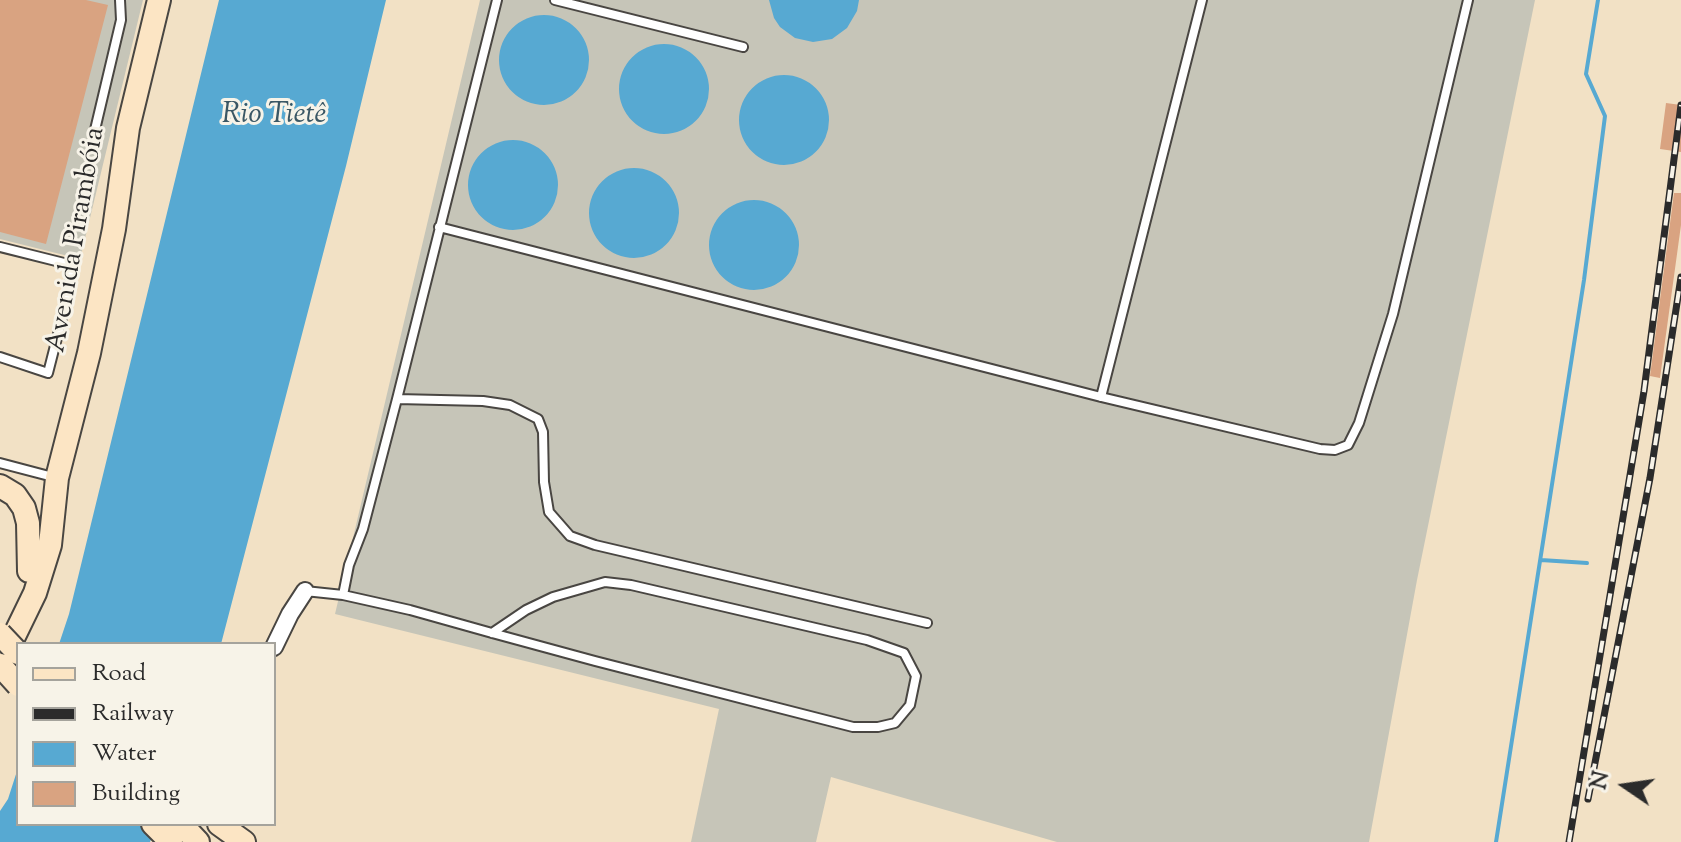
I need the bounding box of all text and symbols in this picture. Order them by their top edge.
water label: Rio Tietê [222,99,326,135]
street label: Avenida Pirambóia [42,125,114,355]
legend [16,642,276,826]
text: Road [92,657,146,691]
text: Railway [92,697,174,731]
text: Water [92,737,156,771]
north arrow [1585,746,1665,826]
text: N [1584,768,1619,793]
text: Building [92,777,180,811]

